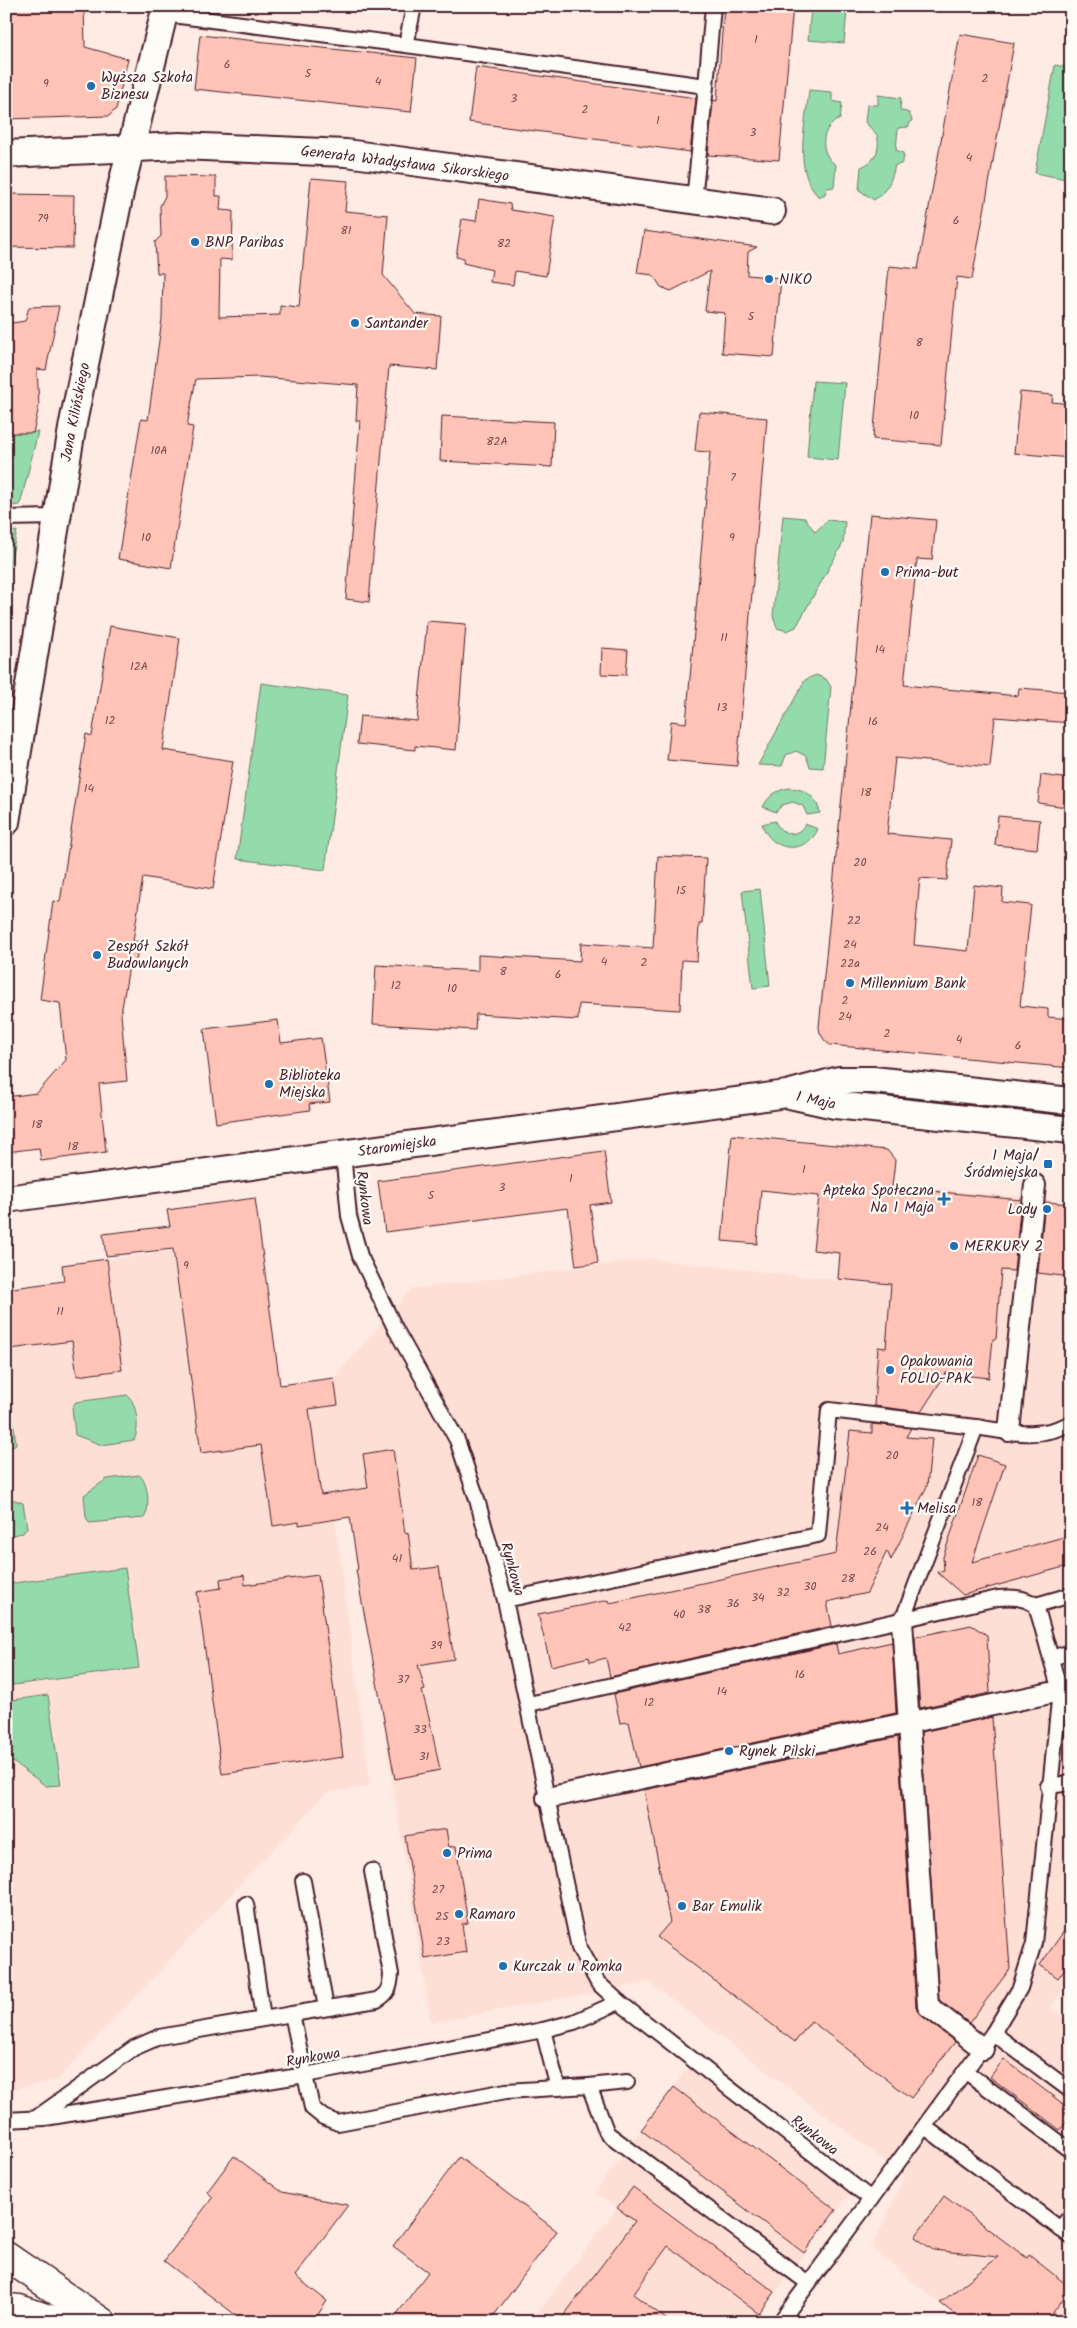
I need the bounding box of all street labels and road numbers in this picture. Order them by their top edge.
street label: Generała Władysława Sikorskiego [299,139,511,189]
street label: Jana Kilińskiego [55,360,97,464]
street label: 1 Maja [794,1085,838,1117]
street label: Staromiejska [356,1130,438,1164]
street label: Rynkowa [349,1169,379,1227]
street label: Rynkowa [493,1540,531,1599]
street label: Rynkowa [284,2041,342,2075]
street label: Rynkowa [785,2109,843,2162]

